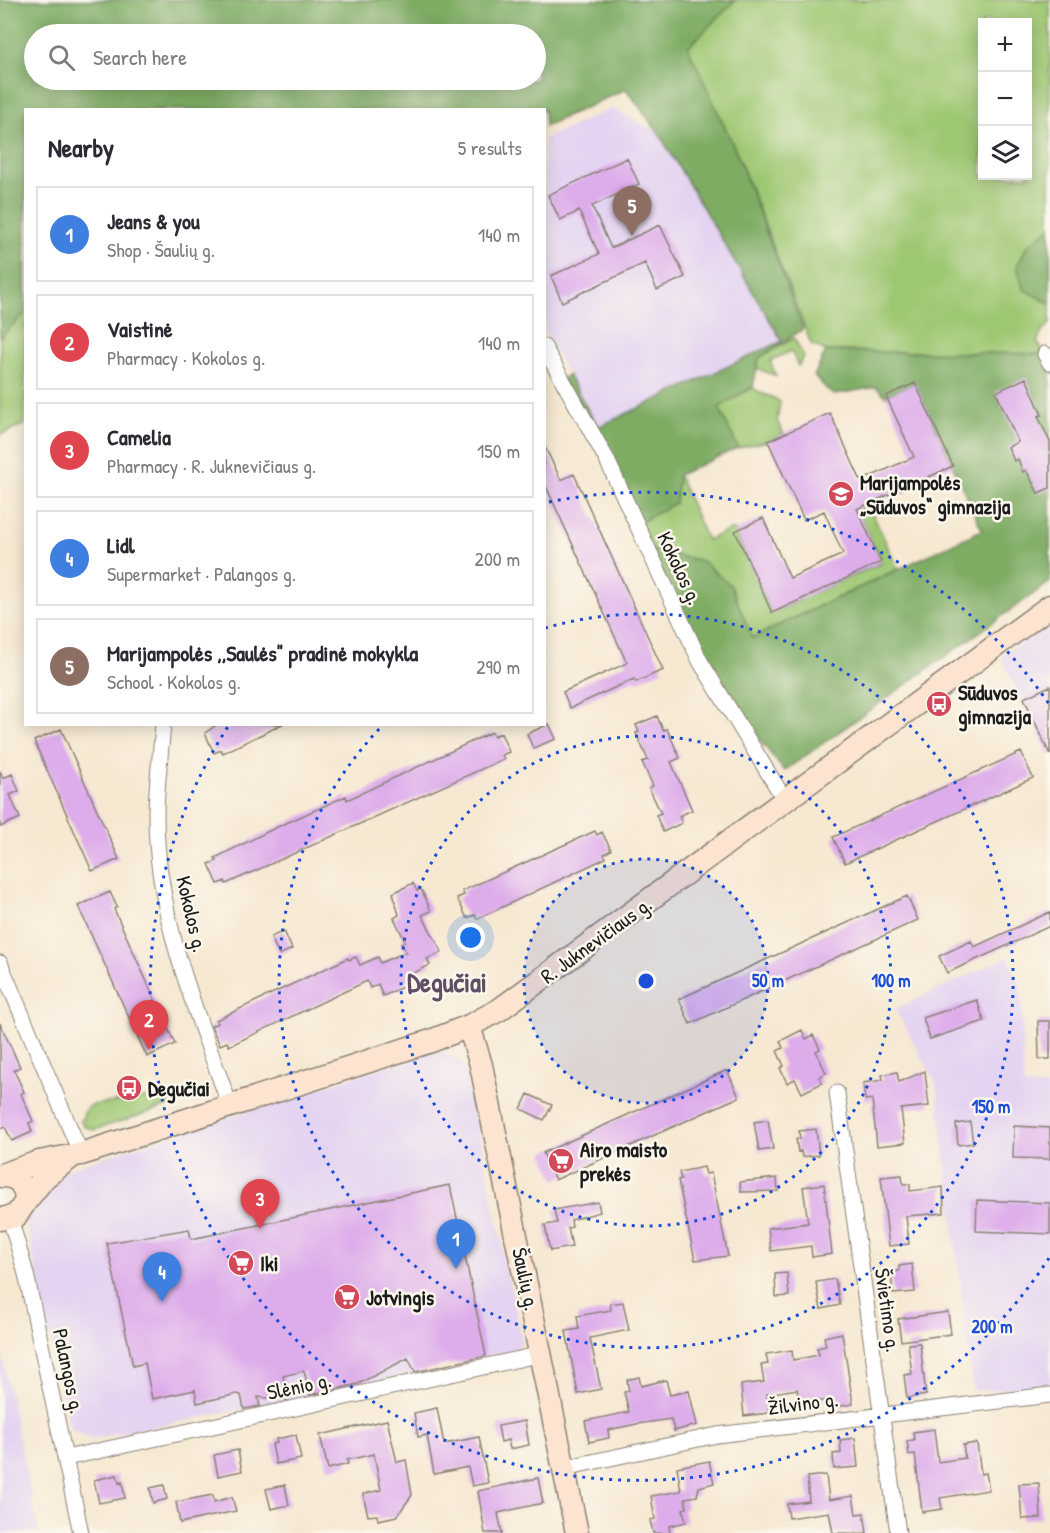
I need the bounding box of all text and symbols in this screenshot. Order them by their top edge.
map controls [978,18,1032,180]
button: + [978,18,1032,72]
search box [24,24,546,90]
icon: search [45,41,78,74]
text: Search here [93,42,187,72]
button: − [978,72,1032,126]
button: layers [978,126,1032,180]
text: Nearby [48,130,114,165]
text: 5 results [458,134,522,161]
pin: 5 [612,186,652,236]
text: Jeans & you [107,206,200,236]
text: 1 [66,221,73,248]
text: 140 m [478,221,520,248]
text: Shop · Šaulių g. [107,236,215,263]
text: Vaistinė [107,314,173,344]
text: 2 [65,329,74,356]
text: 140 m [478,329,520,356]
text: Pharmacy · Kokolos g. [107,344,265,371]
text: Camelia [107,422,171,452]
text: 3 [65,437,74,464]
text: 150 m [477,437,520,464]
text: Pharmacy · R. Juknevičiaus g. [107,452,316,479]
place label: Marijampolės „Sūduvos“ gimnazija [860,468,1011,522]
school or university icon: Marijampolės „Sūduvos“ gimnazija [826,479,856,509]
street label: Kokolos g. [650,527,710,609]
text: Lidl [107,530,135,560]
text: 4 [66,545,73,572]
text: 200 m [475,545,520,572]
text: Supermarket · Palangos g. [107,560,296,587]
text: Marijampolės ,,Saulės" pradinė mokykla [107,638,418,668]
text: 5 [65,653,74,680]
text: 290 m [476,653,520,680]
text: School · Kokolos g. [107,668,241,695]
place label: Sūduvos gimnazija [958,678,1032,732]
bus stop icon: Sūduvos gimnazija [924,689,954,719]
street label: Kokolos g. [169,873,215,955]
street label: R. Juknevičiaus g. [535,890,657,990]
your location [456,923,485,952]
district label: Degučiai [407,964,487,1002]
text: 50 m [752,968,784,993]
text: 100 m [871,968,911,993]
centre of rings [636,971,656,991]
pin: 2 [130,1000,168,1050]
bus stop icon: Degučiai [114,1073,144,1103]
place label: Degučiai [148,1074,210,1104]
text: 150 m [972,1094,1010,1119]
place label: Airo maisto prekės [580,1135,668,1189]
supermarket icon: Airo maisto prekės [546,1146,576,1176]
pin: 3 [240,1180,280,1229]
pin: 1 [436,1220,476,1269]
street label: Šaulių g. [505,1245,547,1313]
supermarket icon: Iki [226,1248,256,1278]
place label: Iki [260,1249,278,1278]
pin: 4 [142,1252,182,1302]
street label: Švietimo g. [868,1266,908,1354]
supermarket icon: Jotvingis [332,1282,362,1312]
place label: Jotvingis [366,1283,434,1313]
text: 200 m [972,1314,1012,1339]
street label: Palangos g. [46,1326,92,1416]
street label: Slėnio g. [264,1365,334,1407]
street label: Žilvino g. [766,1384,840,1422]

